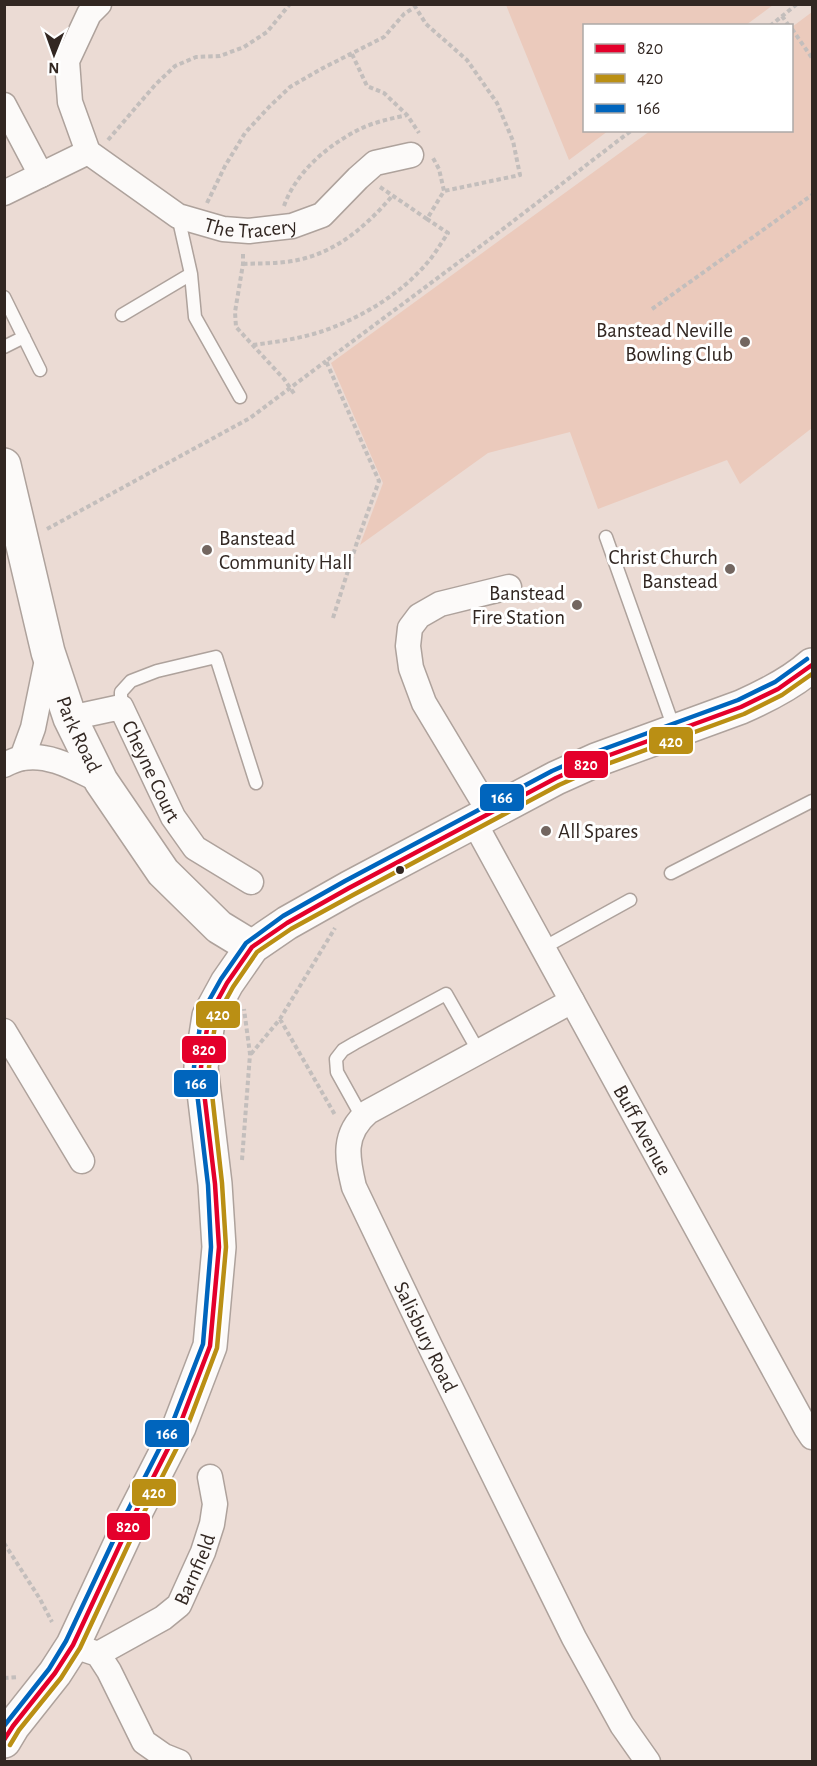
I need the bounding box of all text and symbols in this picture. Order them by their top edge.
north arrow [24,24,84,84]
legend [583,24,793,132]
text: 820 [637,40,663,58]
text: N [48,60,59,76]
text: 420 [637,70,663,88]
text: 166 [637,100,660,118]
street label: The Tracery [202,214,300,242]
place label: Banstead Neville Bowling Club [596,320,733,365]
marker: Banstead Neville Bowling Club [738,335,752,349]
place label: Banstead Community Hall [219,528,353,573]
marker: Banstead Community Hall [200,543,214,557]
place label: Christ Church Banstead [608,547,718,592]
marker: Christ Church Banstead [723,562,737,576]
place label: Banstead Fire Station [472,583,565,628]
marker: Banstead Fire Station [570,598,584,612]
street label: Park Road [52,694,105,776]
street label: Cheyne Court [118,717,184,827]
line badge: 420 [648,726,694,755]
text: 420 [659,734,683,750]
line badge: 820 [563,750,609,779]
text: 820 [574,757,598,773]
line badge: 166 [479,783,525,812]
text: 166 [491,790,513,806]
place label: All Spares [558,821,638,842]
marker: All Spares [539,824,553,838]
unlabelled marker [394,864,406,876]
line badge: 420 [195,1000,241,1029]
text: 420 [206,1007,230,1023]
line badge: 820 [181,1035,227,1064]
text: 820 [192,1042,216,1058]
line badge: 166 [173,1069,219,1098]
text: 166 [185,1076,207,1092]
street label: Buff Avenue [609,1082,675,1179]
street label: Salisbury Road [390,1279,461,1396]
line badge: 166 [144,1419,190,1448]
text: 166 [156,1426,178,1442]
line badge: 420 [131,1478,177,1507]
text: 420 [142,1485,166,1501]
line badge: 820 [106,1512,151,1541]
text: 820 [116,1519,140,1535]
street label: Barnfield [170,1531,219,1608]

